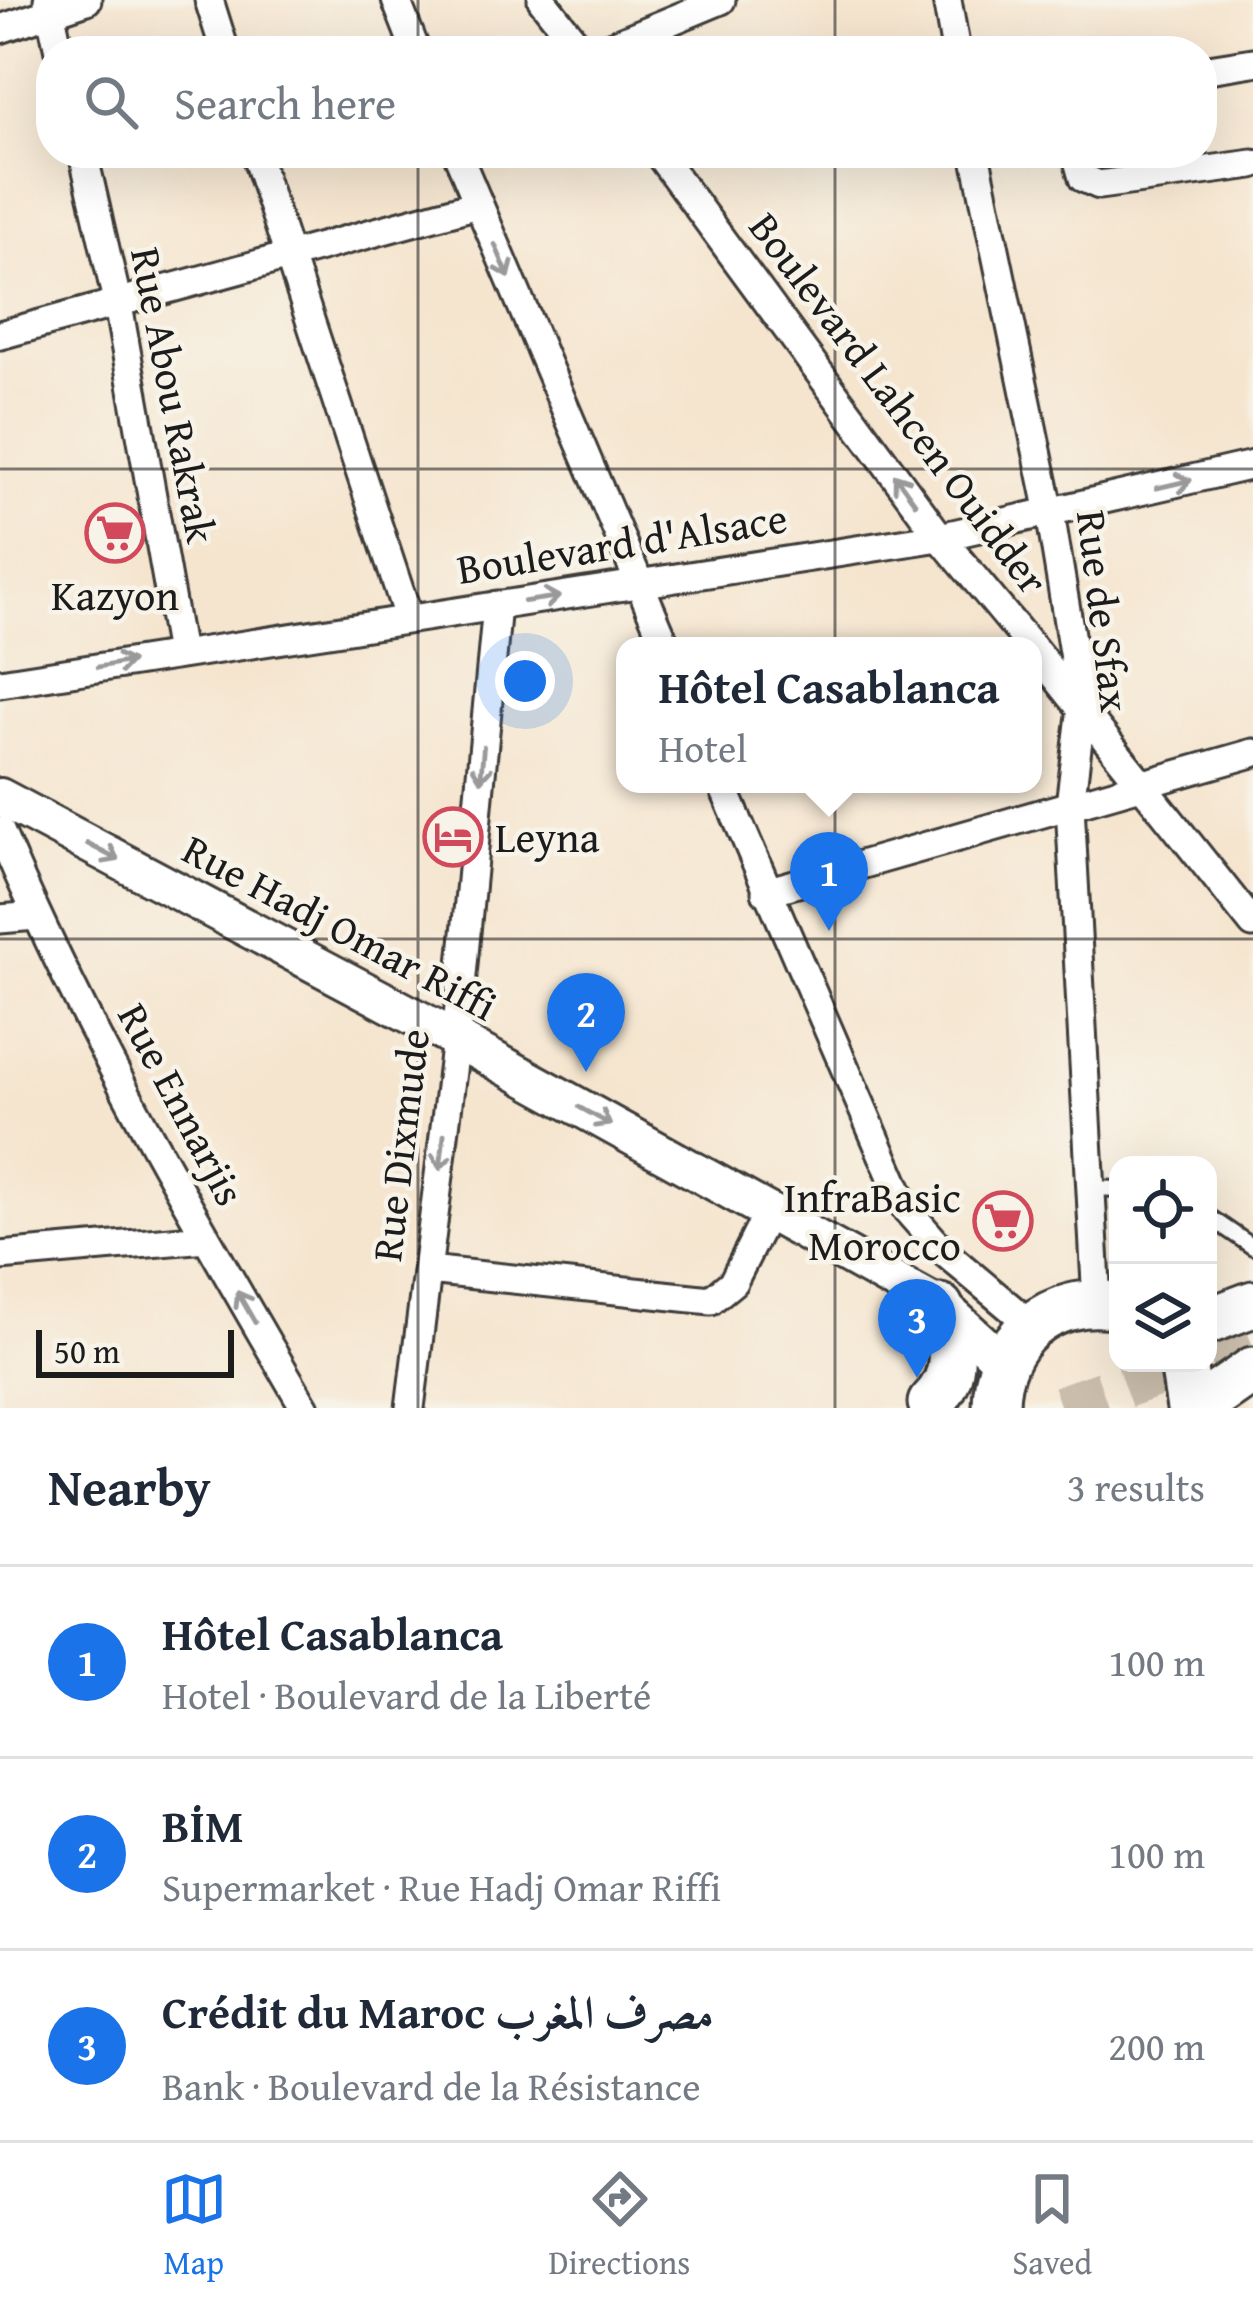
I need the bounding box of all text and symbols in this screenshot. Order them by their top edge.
search box [36,36,1217,168]
icon: search [78,69,144,135]
text: Search here [174,70,396,135]
street label: Boulevard Lahcen Ouidder [735,199,1064,607]
street label: Rue Abou Rakrak [116,242,233,549]
one-way arrow [493,242,515,278]
one-way arrow [1154,472,1192,494]
one-way arrow [893,473,919,506]
street label: Boulevard d'Alsace [453,486,791,599]
supermarket icon: Kazyon [84,502,146,564]
street label: Rue de Sfax [1062,507,1147,716]
place label: Kazyon [51,564,179,625]
one-way arrow [522,587,561,610]
popup [616,637,1042,793]
one-way arrow [95,651,134,674]
your location [495,651,555,711]
text: Hôtel Casablanca [658,654,1000,719]
text: Hotel [658,719,747,776]
one-way arrow [470,743,493,782]
hotel icon: Leyna [422,806,484,868]
place label: Leyna [495,806,600,867]
street label: Rue Hadj Omar Riffi [173,818,508,1035]
pin: 1 [790,832,868,931]
one-way arrow [85,841,120,864]
pin: 2 [547,973,625,1072]
street label: Rue Ennarjis [104,992,261,1216]
street label: Rue Dixmude [355,1025,444,1265]
one-way arrow [577,1104,612,1128]
one-way arrow [431,1131,453,1170]
map controls [1109,1156,1217,1372]
button: locate [1109,1156,1217,1264]
place label: InfraBasic Morocco [784,1166,961,1275]
supermarket icon: InfraBasic Morocco [972,1190,1034,1252]
button: layers [1109,1264,1217,1372]
pin: 3 [878,1279,956,1378]
one-way arrow [234,1291,258,1325]
scale bar [36,1324,234,1377]
text: 50 m [54,1327,120,1375]
text: Nearby [48,1449,211,1524]
text: 3 results [1067,1458,1205,1515]
text: Hôtel Casablanca [162,1601,503,1666]
text: 1 [77,1633,97,1690]
text: 100 m [1108,1633,1205,1690]
text: Hotel · Boulevard de la Liberté [162,1666,651,1723]
text: BİM [162,1793,244,1858]
text: 2 [77,1825,97,1882]
text: 100 m [1108,1825,1205,1882]
text: Supermarket · Rue Hadj Omar Riffi [162,1858,721,1915]
text: Crédit du Maroc مصرف المغرب [162,1979,714,2044]
text: 3 [77,2017,97,2074]
text: 200 m [1108,2017,1205,2074]
text: Bank · Boulevard de la Résistance [162,2057,700,2114]
tab: Map [161,2166,227,2286]
tab: Directions [549,2166,690,2286]
tab: Saved [1012,2166,1092,2286]

